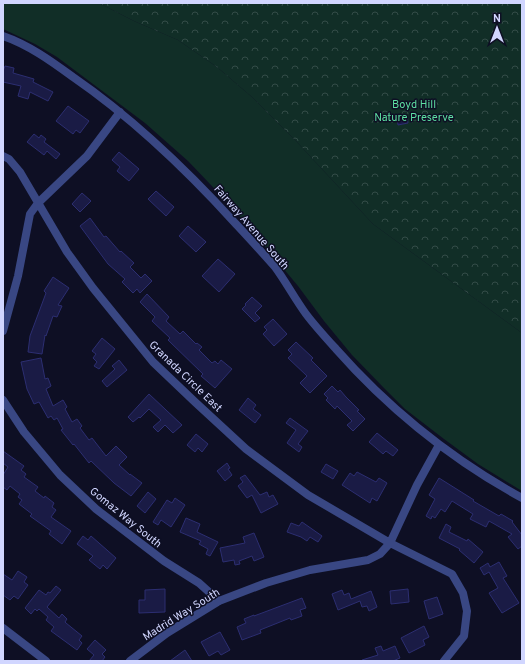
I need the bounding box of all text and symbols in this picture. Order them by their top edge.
north arrow [477,8,517,48]
text: N [493,12,501,26]
park label: Boyd Hill Nature Preserve [374,98,454,125]
street label: Fairway Avenue South [211,182,292,273]
street label: Granada Circle East [146,338,225,415]
street label: Gomaz Way South [86,484,164,551]
street label: Madrid Way South [140,586,223,644]

